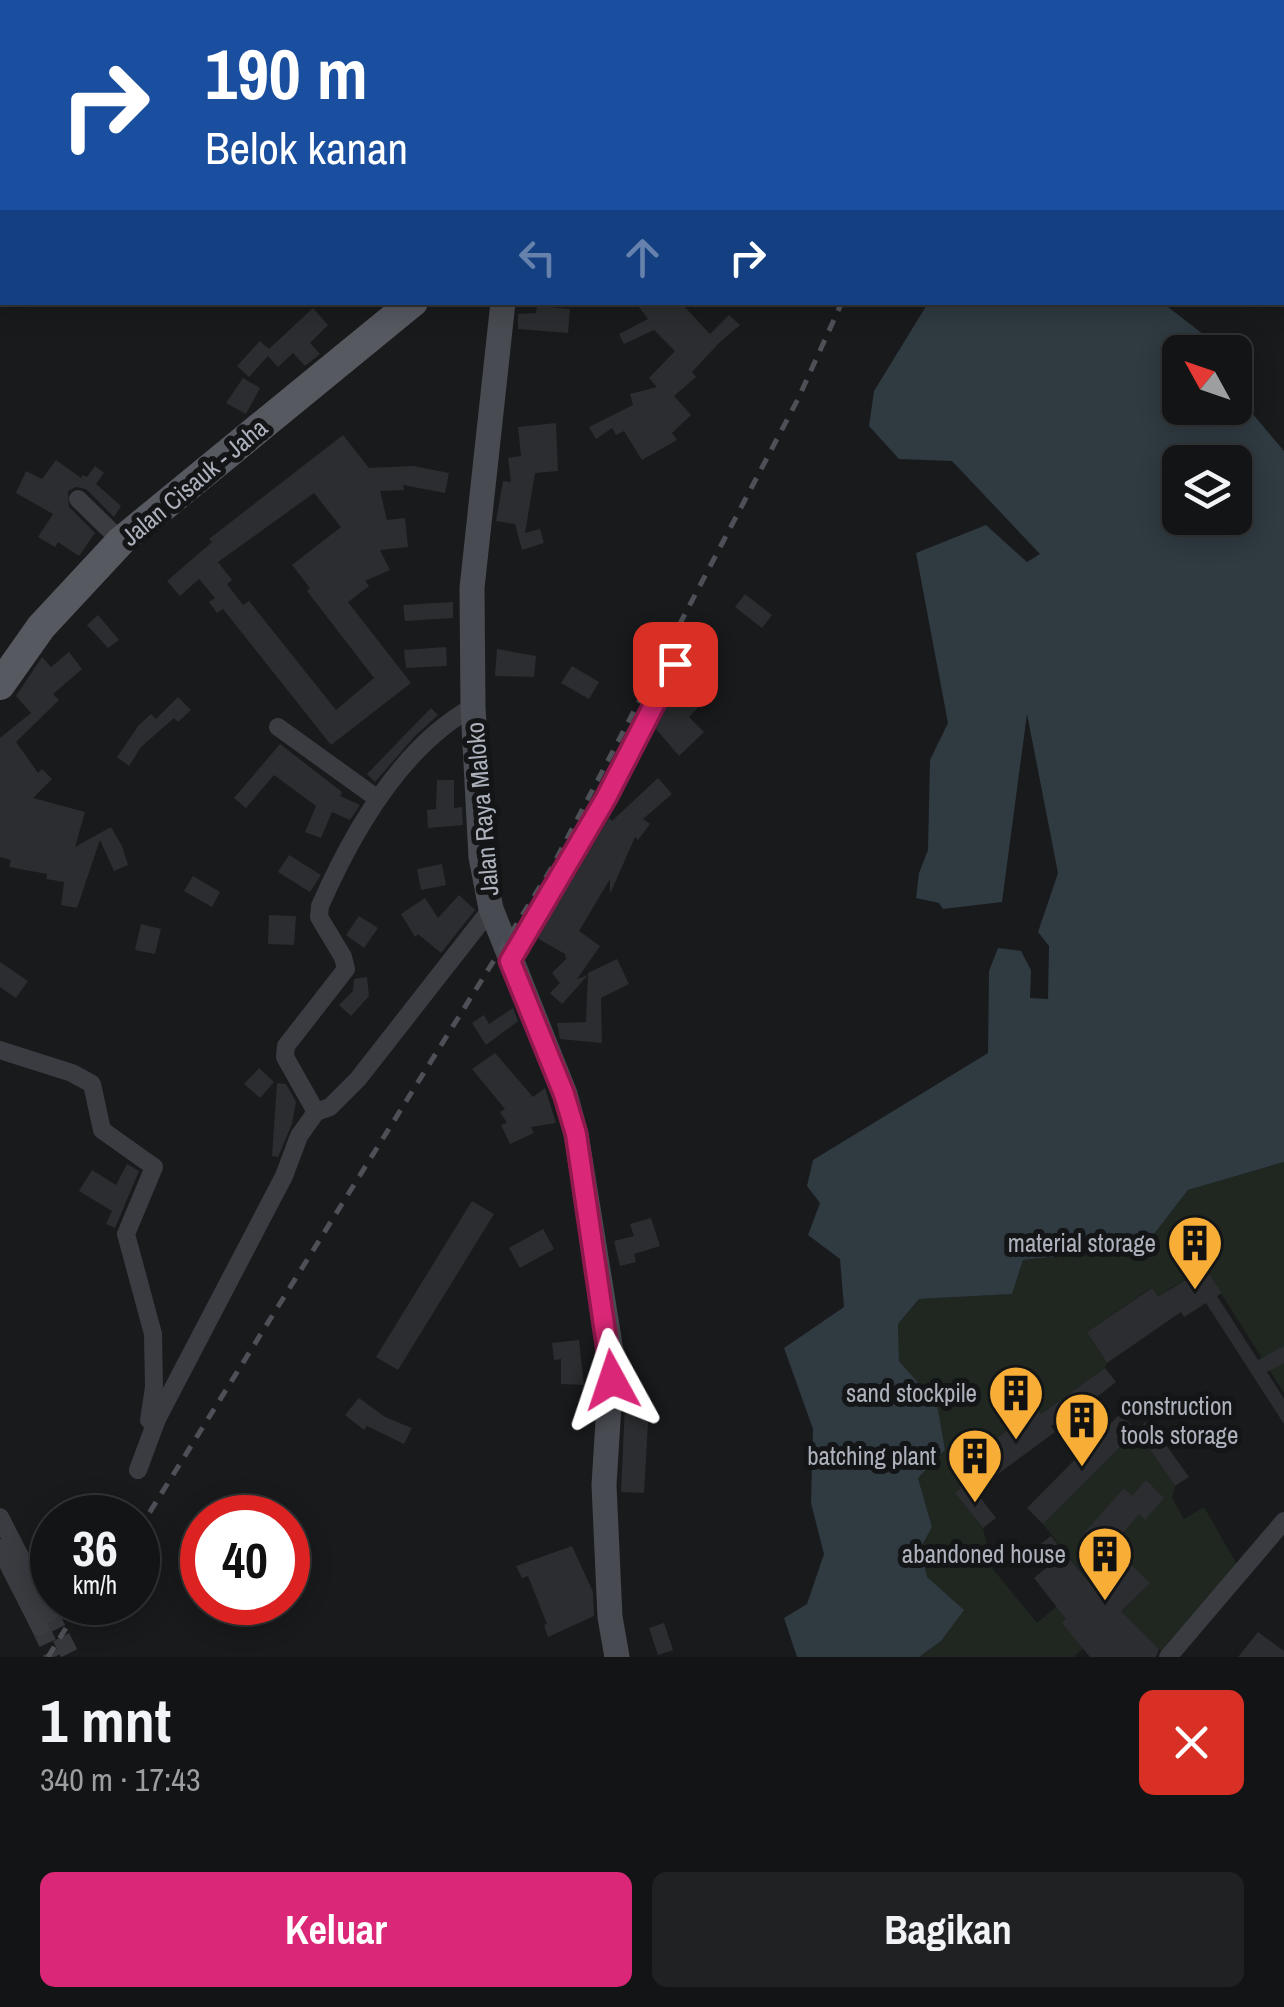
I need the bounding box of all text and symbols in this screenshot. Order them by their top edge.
text: 190 m [205,27,368,121]
icon: right [40,40,170,170]
text: Belok kanan [205,117,408,178]
icon: left [510,230,565,285]
icon: ahead [615,230,670,285]
icon: right [720,230,775,285]
north arrow [1162,335,1252,425]
map controls [1162,335,1252,535]
street label: Jalan Cisauk - Jaha [114,410,275,553]
button: layers [1162,445,1252,535]
pin [633,622,718,707]
icon: arrive [648,637,703,692]
street label: Jalan Raya Maloko [457,721,507,897]
building icon: material storage [1165,1213,1225,1292]
place label: material storage [1008,1226,1156,1260]
position arrow [560,1328,664,1432]
building icon: sand stockpile [986,1363,1046,1442]
place label: sand stockpile [846,1376,977,1410]
place label: construction tools storage [1121,1389,1238,1452]
building icon: construction tools storage [1052,1390,1112,1469]
building icon: batching plant [945,1426,1005,1505]
place label: batching plant [807,1439,936,1473]
speed limit sign: 40 [180,1495,310,1625]
text: 36 [72,1514,118,1582]
building icon: abandoned house [1075,1524,1135,1603]
place label: abandoned house [902,1537,1066,1571]
text: km/h [73,1568,117,1602]
text: 1 mnt [40,1680,171,1761]
button: close [1139,1690,1244,1795]
text: 340 m · 17:43 [40,1758,200,1801]
button: Keluar [40,1872,632,1987]
button: Bagikan [652,1872,1244,1987]

